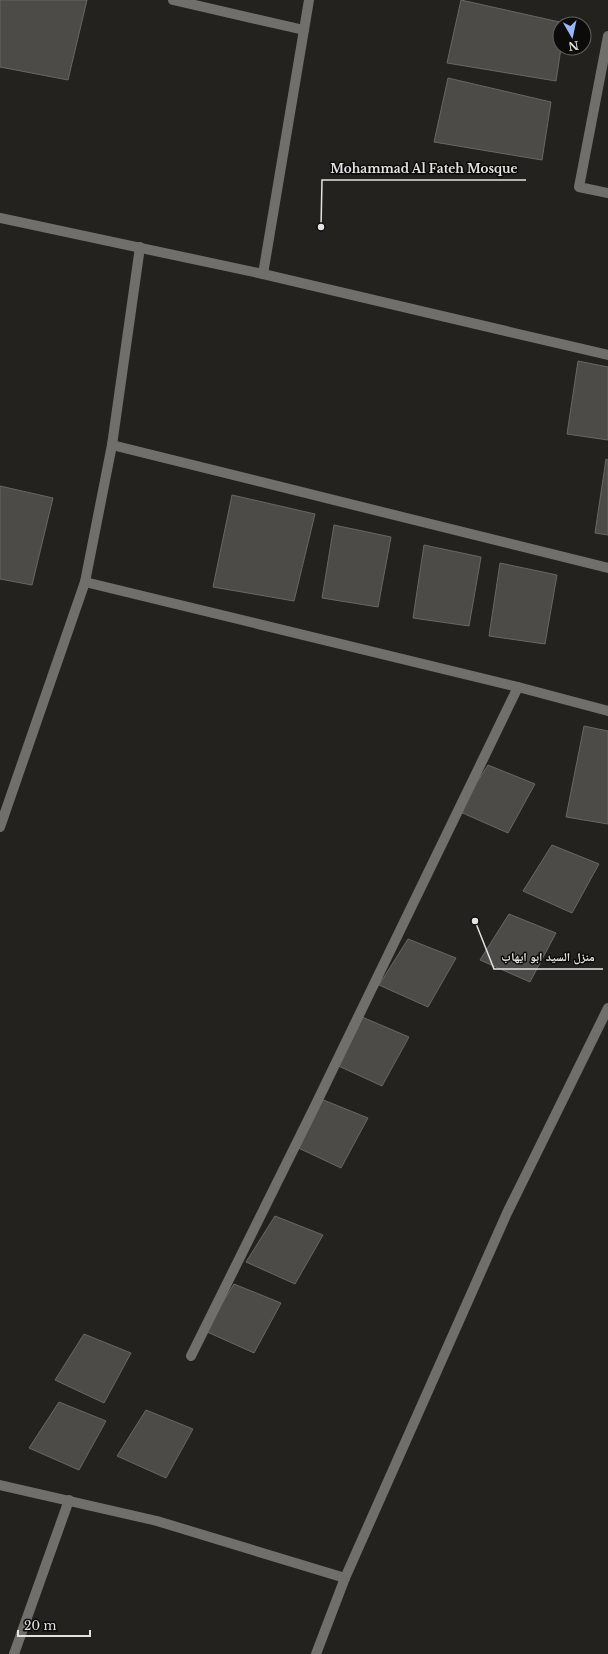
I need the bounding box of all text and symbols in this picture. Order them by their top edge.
north arrow [552,16,592,56]
text: N [567,38,580,54]
callout: Mohammad Al Fateh Mosque [322,156,526,180]
text: Mohammad Al Fateh Mosque [330,161,518,176]
callout: منزل السيد ابو ايهاب [494,945,603,969]
text: منزل السيد ابو ايهاب [501,949,595,965]
scale bar [18,1612,90,1638]
text: 20 m [24,1618,56,1633]

